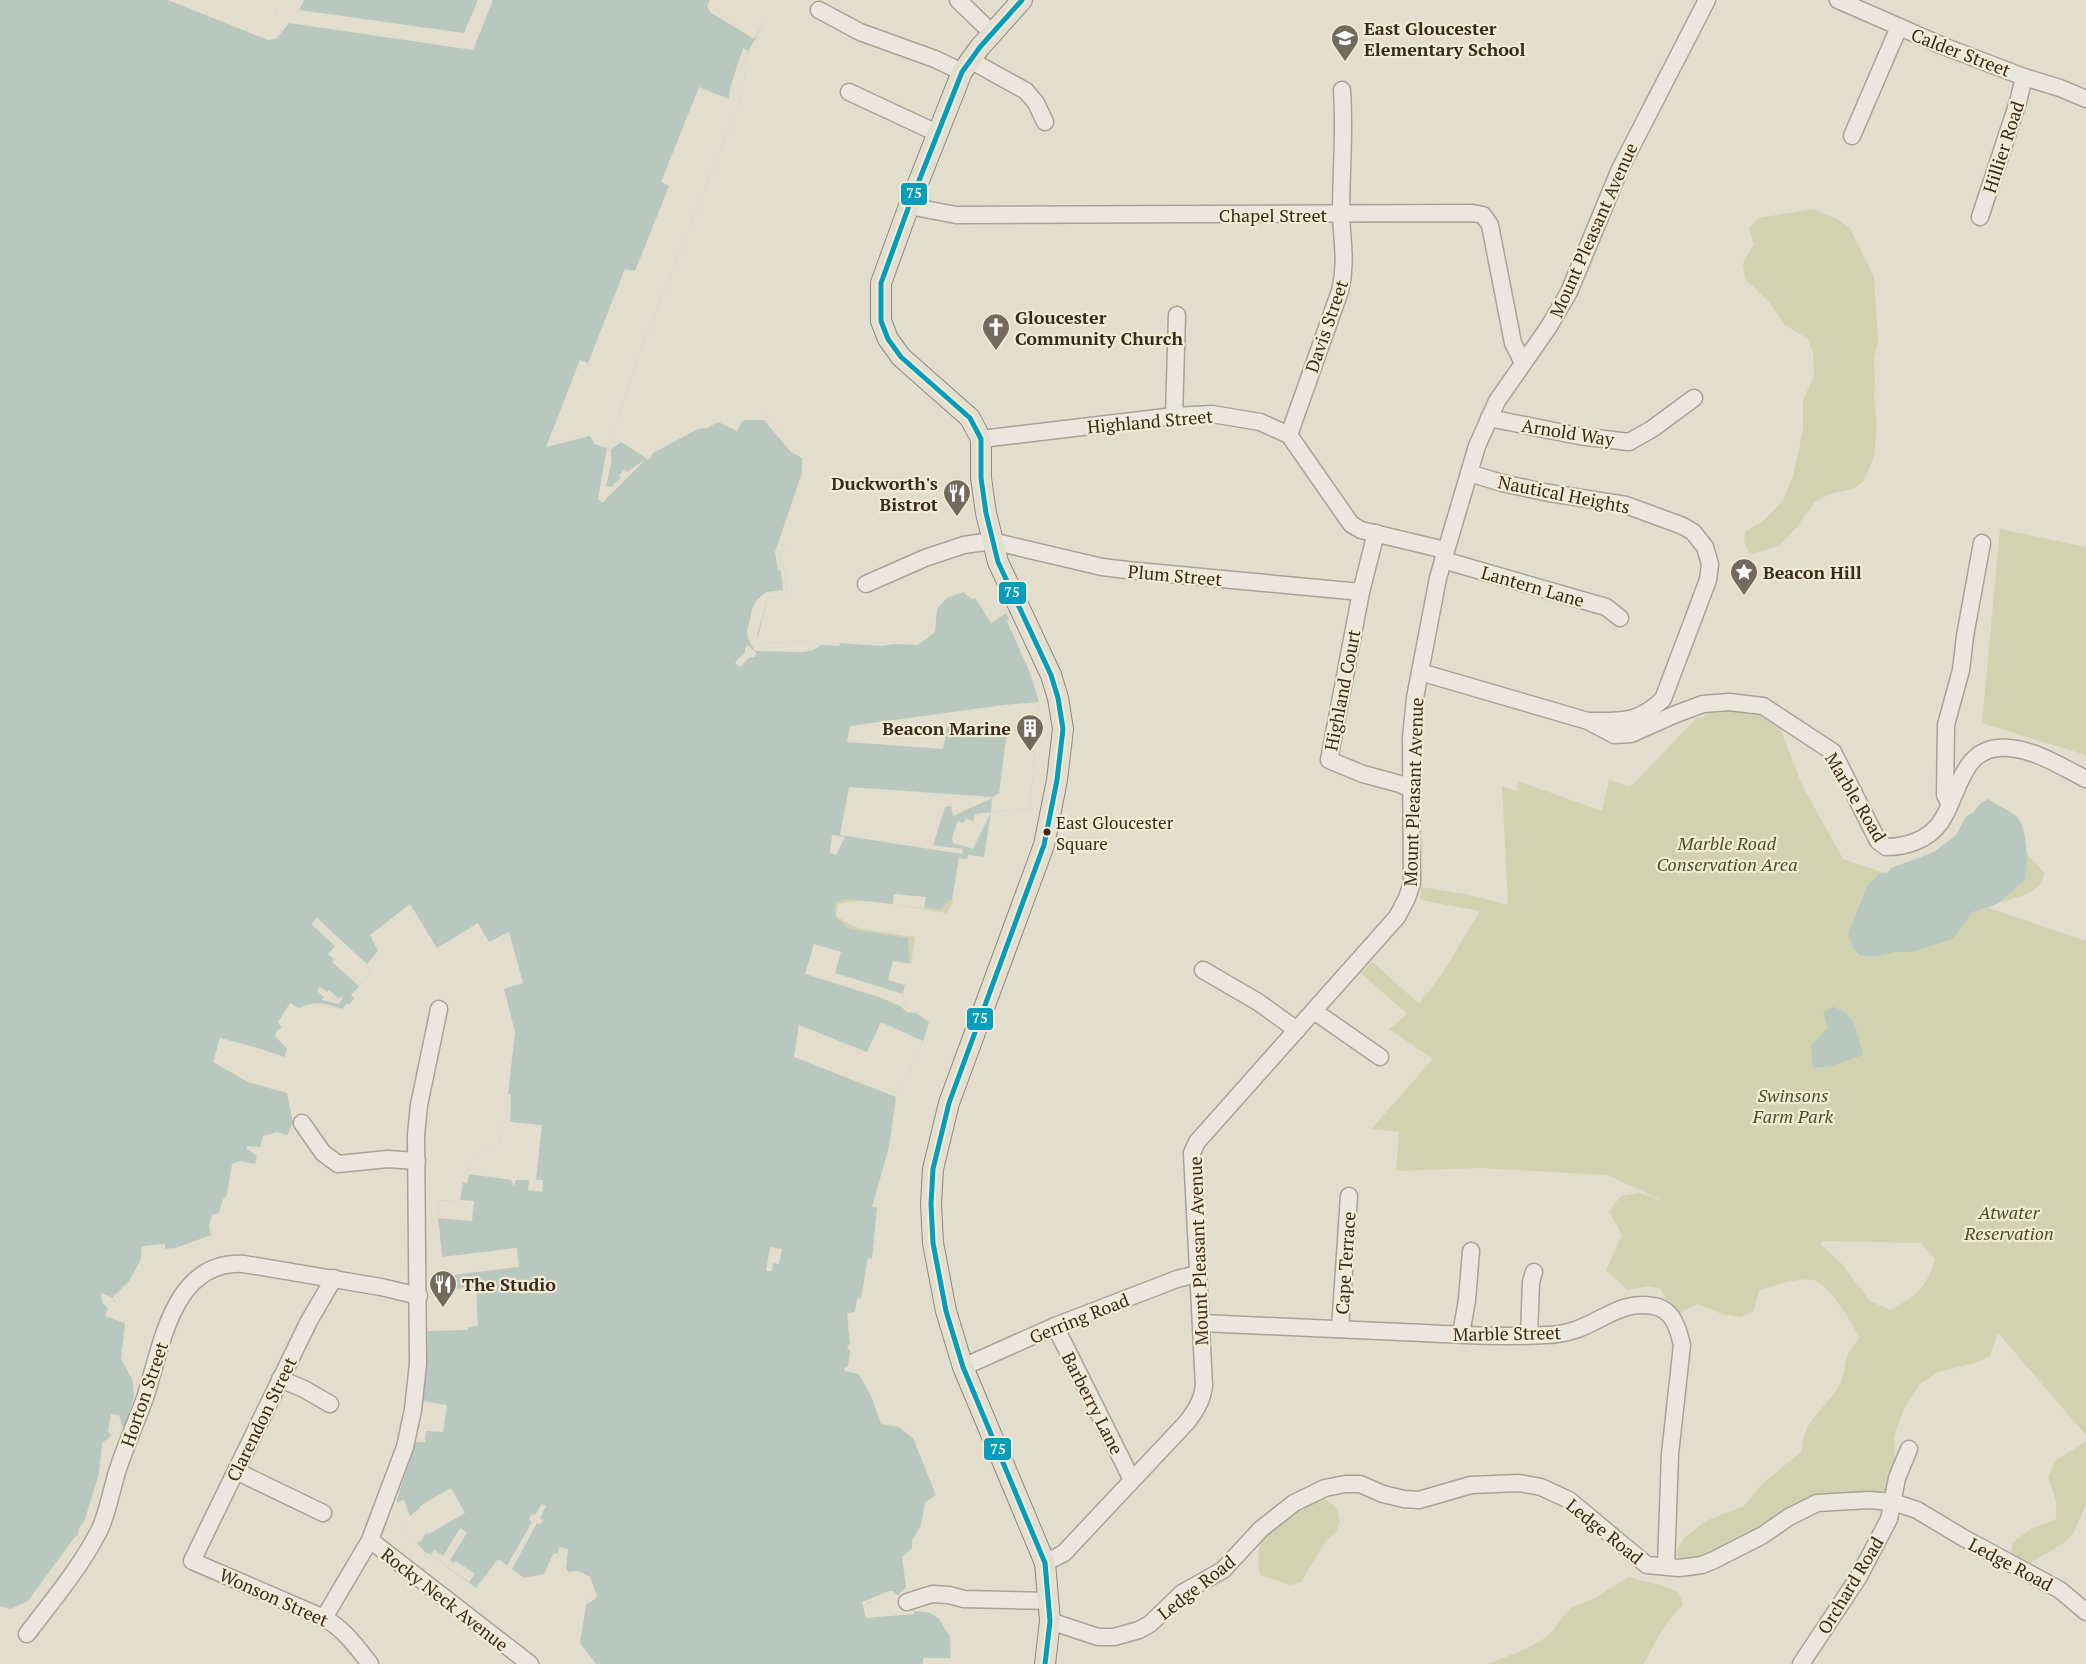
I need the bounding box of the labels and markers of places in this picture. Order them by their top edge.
place label: East Gloucester Elementary School [1364,16,1526,61]
school or university icon: East Gloucester Elementary School [1330,23,1360,62]
place label: Gloucester Community Church [1015,305,1183,350]
church icon: Gloucester Community Church [981,312,1011,351]
place label: Duckworth's Bistrot [831,471,938,516]
restaurant icon: Duckworth's Bistrot [942,478,972,517]
place icon: Beacon Hill [1729,557,1759,596]
place label: Beacon Hill [1763,560,1862,584]
building icon: Beacon Marine [1015,713,1045,752]
place label: Beacon Marine [882,716,1011,740]
place label: East Gloucester Square [1056,811,1174,855]
marker: East Gloucester Square [1042,827,1052,837]
restaurant icon: The Studio [428,1269,458,1308]
place label: The Studio [462,1272,556,1296]

